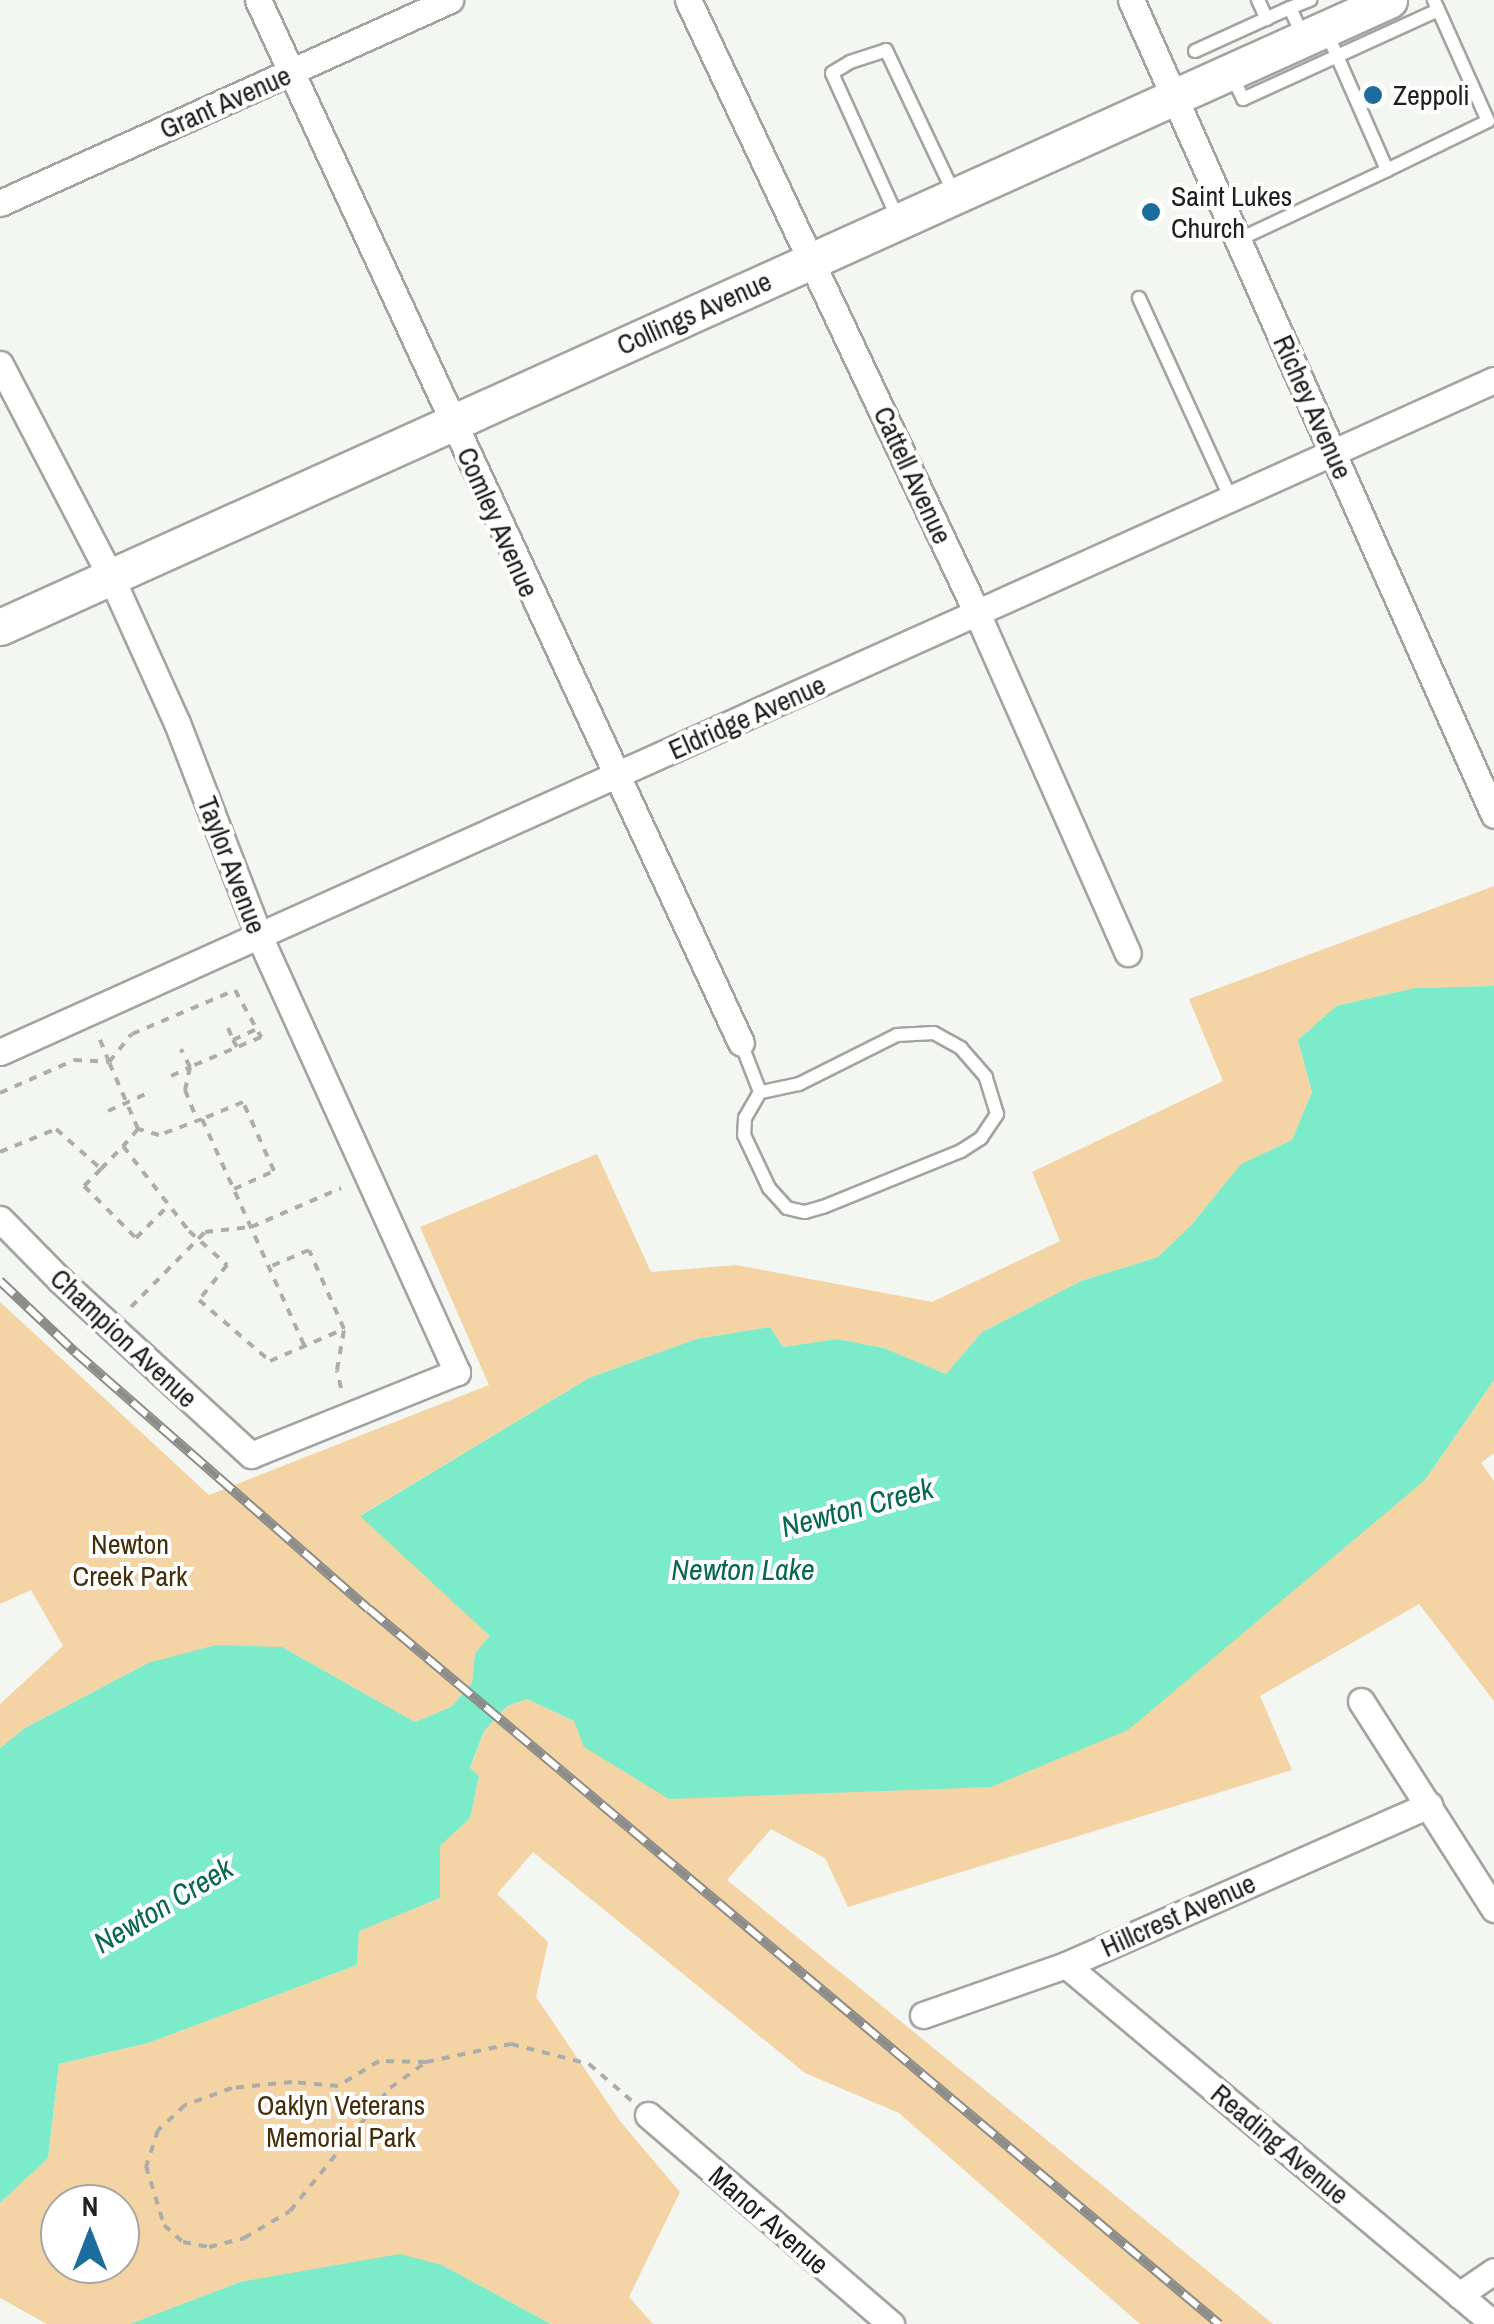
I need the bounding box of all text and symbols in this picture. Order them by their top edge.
street label: Grant Avenue [154,58,296,146]
place label: Zeppoli [1393,78,1470,112]
marker: Zeppoli [1362,84,1384,106]
place label: Saint Lukes Church [1171,179,1292,245]
marker: Saint Lukes Church [1140,201,1162,223]
street label: Collings Avenue [611,264,777,362]
street label: Richey Avenue [1266,329,1360,485]
street label: Cattell Avenue [866,400,960,550]
street label: Comley Avenue [450,441,546,603]
street label: Eldridge Avenue [663,667,831,767]
street label: Taylor Avenue [190,791,274,939]
street label: Champion Avenue [43,1261,205,1415]
water label: Newton Creek [777,1469,937,1545]
park label: Newton Creek Park [73,1527,187,1593]
water label: Newton Lake [671,1551,815,1587]
water label: Newton Creek [87,1849,239,1961]
street label: Hillcrest Avenue [1095,1866,1261,1964]
street label: Reading Avenue [1204,2076,1356,2212]
park label: Oaklyn Veterans Memorial Park [257,2088,425,2154]
street label: Manor Avenue [702,2158,836,2282]
north arrow [40,2184,140,2284]
text: N [82,2187,98,2225]

